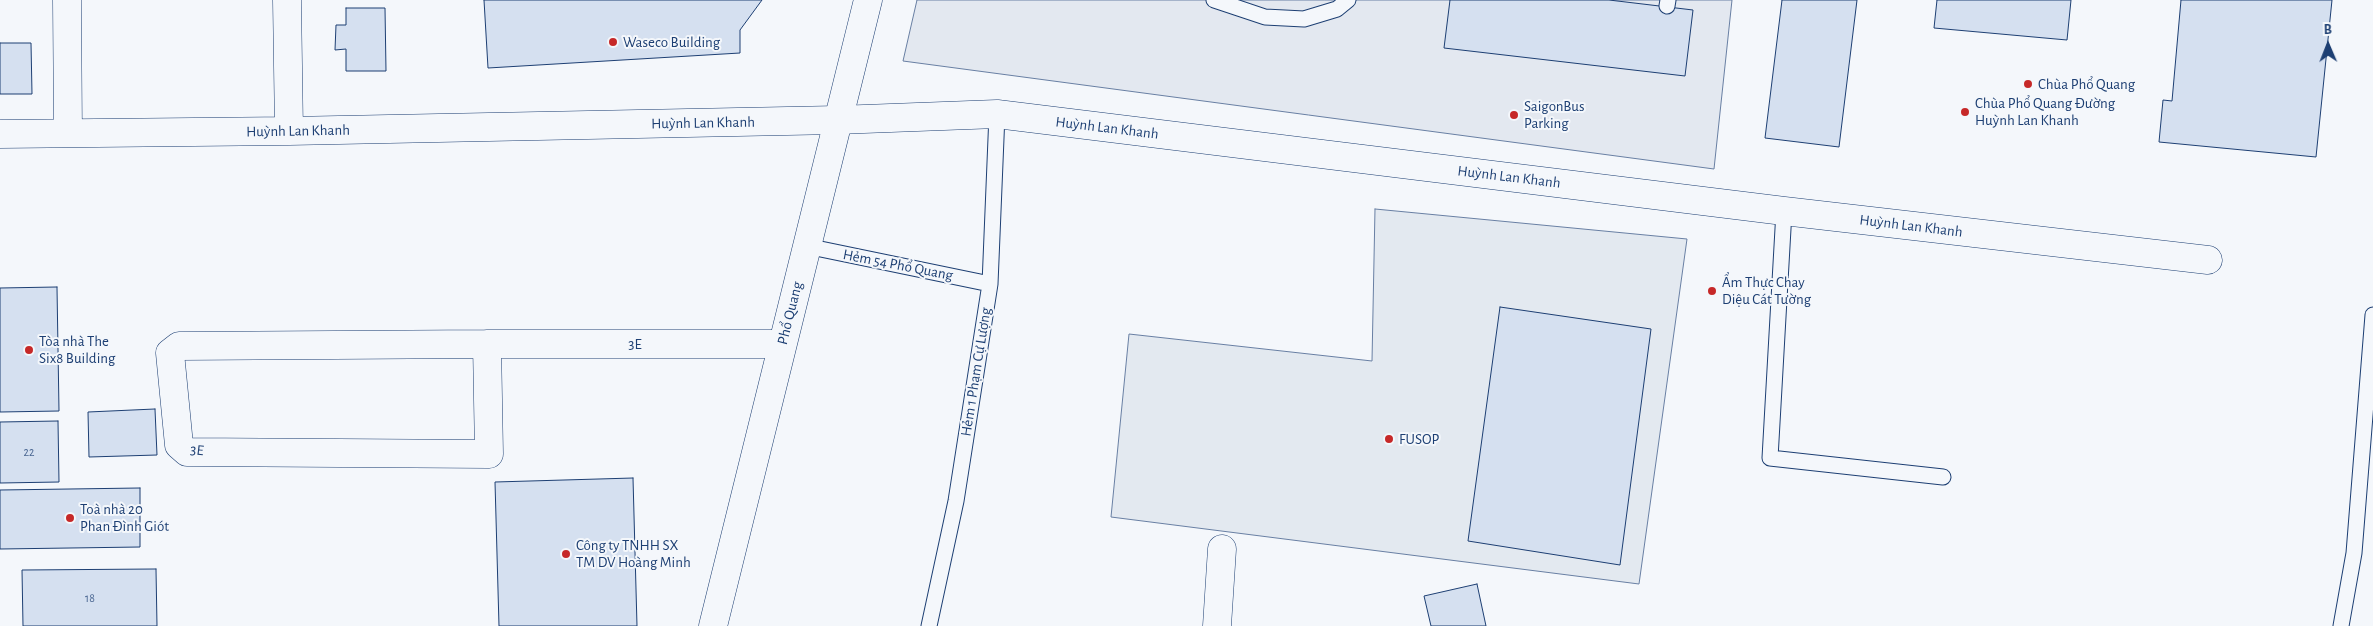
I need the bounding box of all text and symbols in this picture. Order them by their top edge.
north arrow [2303,20,2353,70]
text: B [2324,23,2332,37]
place label: Waseco Building [623,33,720,51]
marker: Waseco Building [607,36,619,48]
place label: Chùa Phổ Quang [2038,75,2135,93]
marker: Chùa Phổ Quang [2022,78,2034,90]
place label: Chùa Phổ Quang Đường Huỳnh Lan Khanh [1975,94,2115,129]
place label: SaigonBus Parking [1524,97,1585,132]
marker: Chùa Phổ Quang Đường Huỳnh Lan Khanh [1959,106,1971,118]
marker: SaigonBus Parking [1508,109,1520,121]
street label: Huỳnh Lan Khanh [651,113,755,133]
street label: Huỳnh Lan Khanh [1054,113,1160,143]
street label: Huỳnh Lan Khanh [246,121,350,141]
street label: Huỳnh Lan Khanh [1456,162,1562,192]
street label: Huỳnh Lan Khanh [1858,211,1964,241]
street label: Hẻm 54 Phổ Quang [841,245,955,285]
place label: Ẩm Thực Chay Diệu Cát Tường [1722,273,1811,308]
street label: Phổ Quang [773,280,807,346]
marker: Ẩm Thực Chay Diệu Cát Tường [1706,285,1718,297]
street label: Hẻm 1 Phạm Cự Lượng [957,306,995,438]
place label: Tòa nhà The Six8 Building [39,332,115,367]
street label: 3E [628,335,642,353]
marker: Tòa nhà The Six8 Building [23,344,35,356]
place label: FUSOP [1399,430,1439,448]
marker: FUSOP [1383,433,1395,445]
street label: 3E [189,440,205,460]
house number: 22 [24,445,34,459]
place label: Toà nhà 20 Phan Đình Giót [80,500,169,535]
marker: Toà nhà 20 Phan Đình Giót [64,512,76,524]
place label: Công ty TNHH SX TM DV Hoàng Minh [576,536,691,571]
marker: Công ty TNHH SX TM DV Hoàng Minh [560,548,572,560]
house number: 18 [85,591,95,605]

